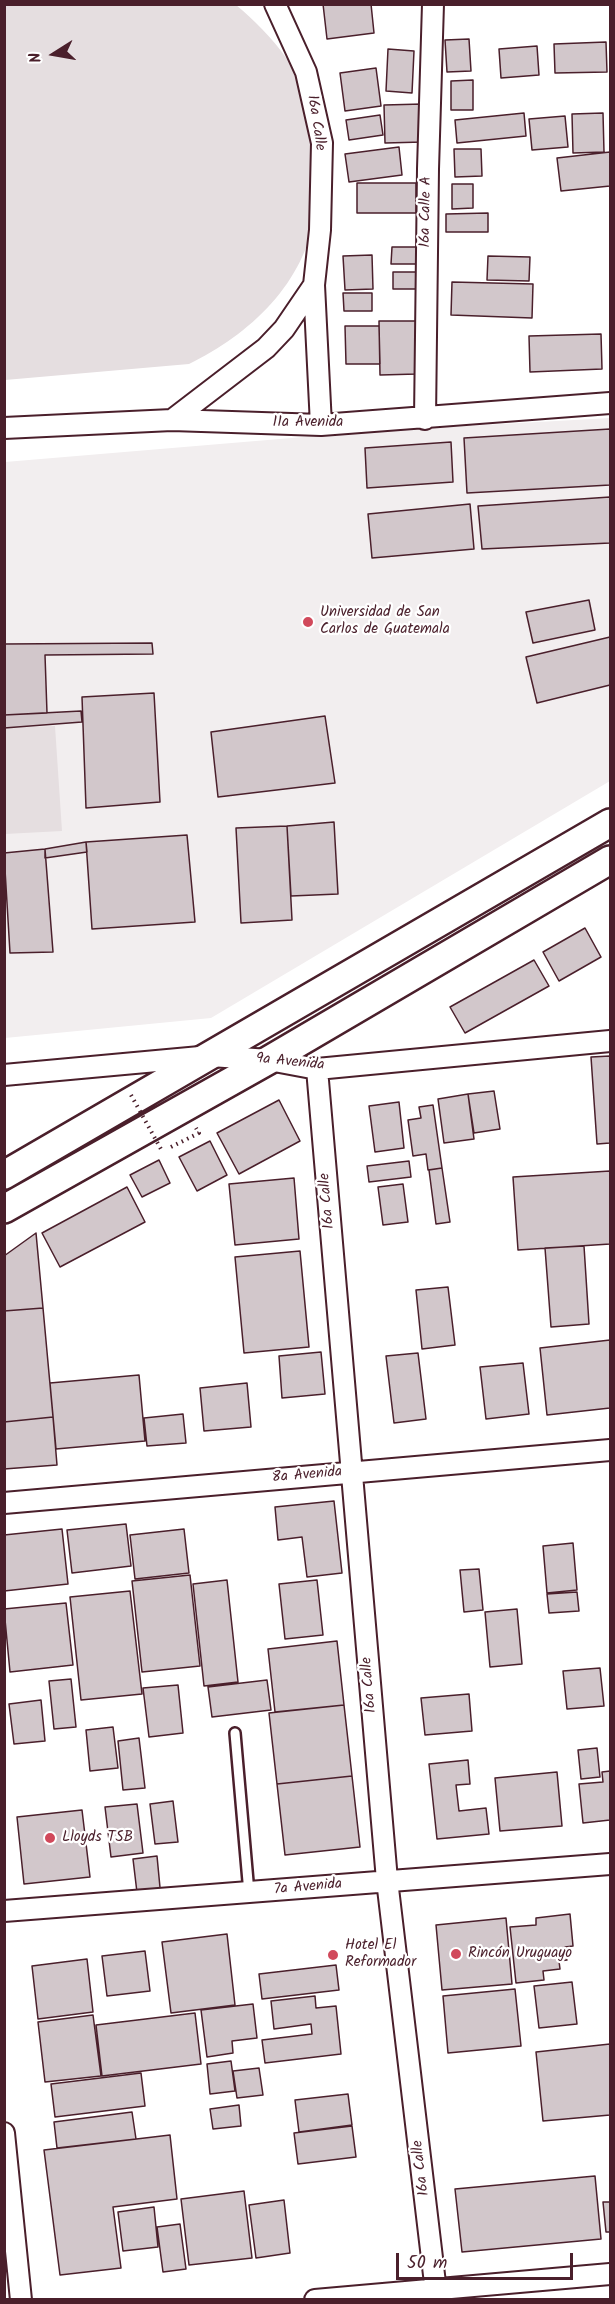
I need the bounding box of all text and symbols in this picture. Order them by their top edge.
north arrow [24,24,84,84]
text: N [23,50,49,65]
street label: 16a Calle [302,94,328,152]
street label: 16a Calle A [417,176,437,248]
street label: 11a Avenida [273,414,343,432]
place label: Universidad de San Carlos de Guatemala [320,604,450,639]
marker: Universidad de San Carlos de Guatemala [301,615,315,629]
street label: 9a Avenida [255,1050,325,1076]
street label: 16a Calle [317,1172,339,1230]
street label: 8a Avenida [271,1464,343,1488]
street label: 16a Calle [359,1656,381,1714]
place label: Lloyds TSB [62,1829,133,1847]
marker: Lloyds TSB [43,1831,57,1845]
street label: 7a Avenida [273,1876,343,1900]
place label: Hotel El Reformador [345,1937,416,1972]
place label: Rincón Uruguayo [468,1945,572,1963]
marker: Rincón Uruguayo [449,1947,463,1961]
marker: Hotel El Reformador [326,1948,340,1962]
street label: 16a Calle [410,2139,434,2197]
scale bar [399,2241,576,2279]
text: 50 m [407,2249,447,2278]

